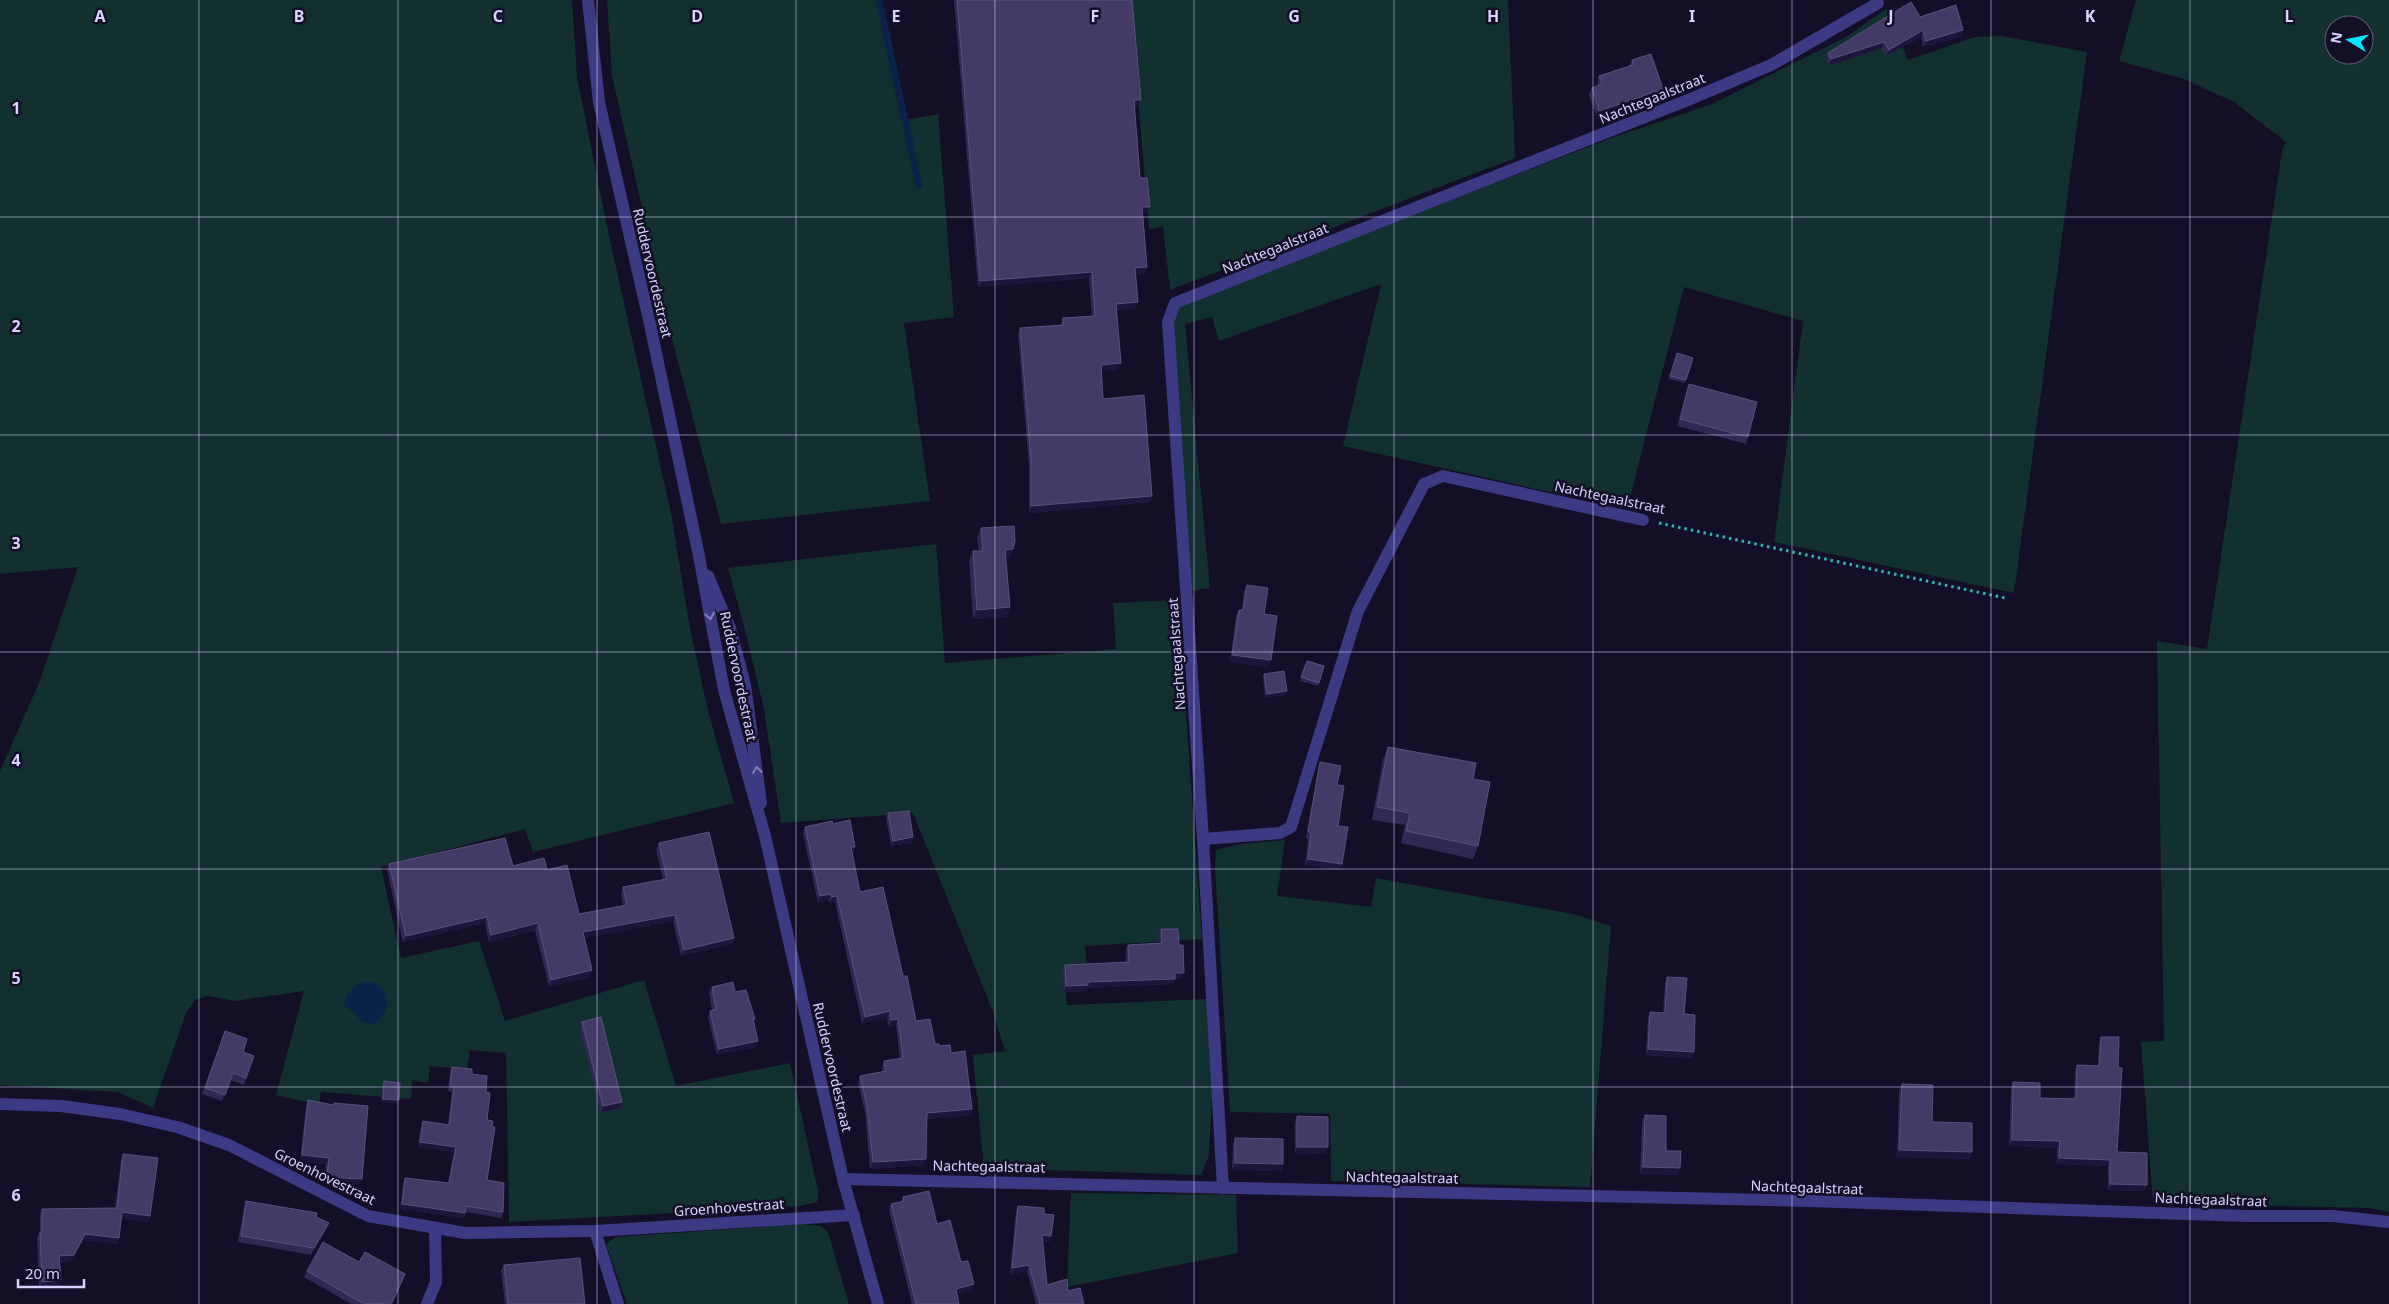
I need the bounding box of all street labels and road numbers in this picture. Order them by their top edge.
street label: Nachtegaalstraat [1596,68,1708,128]
street label: Ruddervoordestraat [629,206,677,340]
street label: Nachtegaalstraat [1219,218,1331,278]
street label: Nachtegaalstraat [1553,476,1667,518]
street label: Nachtegaalstraat [1163,597,1189,711]
street label: Ruddervoordestraat [716,609,762,743]
street label: Ruddervoordestraat [809,1000,857,1134]
street label: Groenhovestraat [271,1143,379,1209]
street label: Nachtegaalstraat [932,1156,1046,1176]
street label: Nachtegaalstraat [1345,1167,1459,1187]
street label: Nachtegaalstraat [1750,1176,1864,1198]
street label: Nachtegaalstraat [2154,1188,2268,1210]
street label: Groenhovestraat [673,1194,785,1220]

